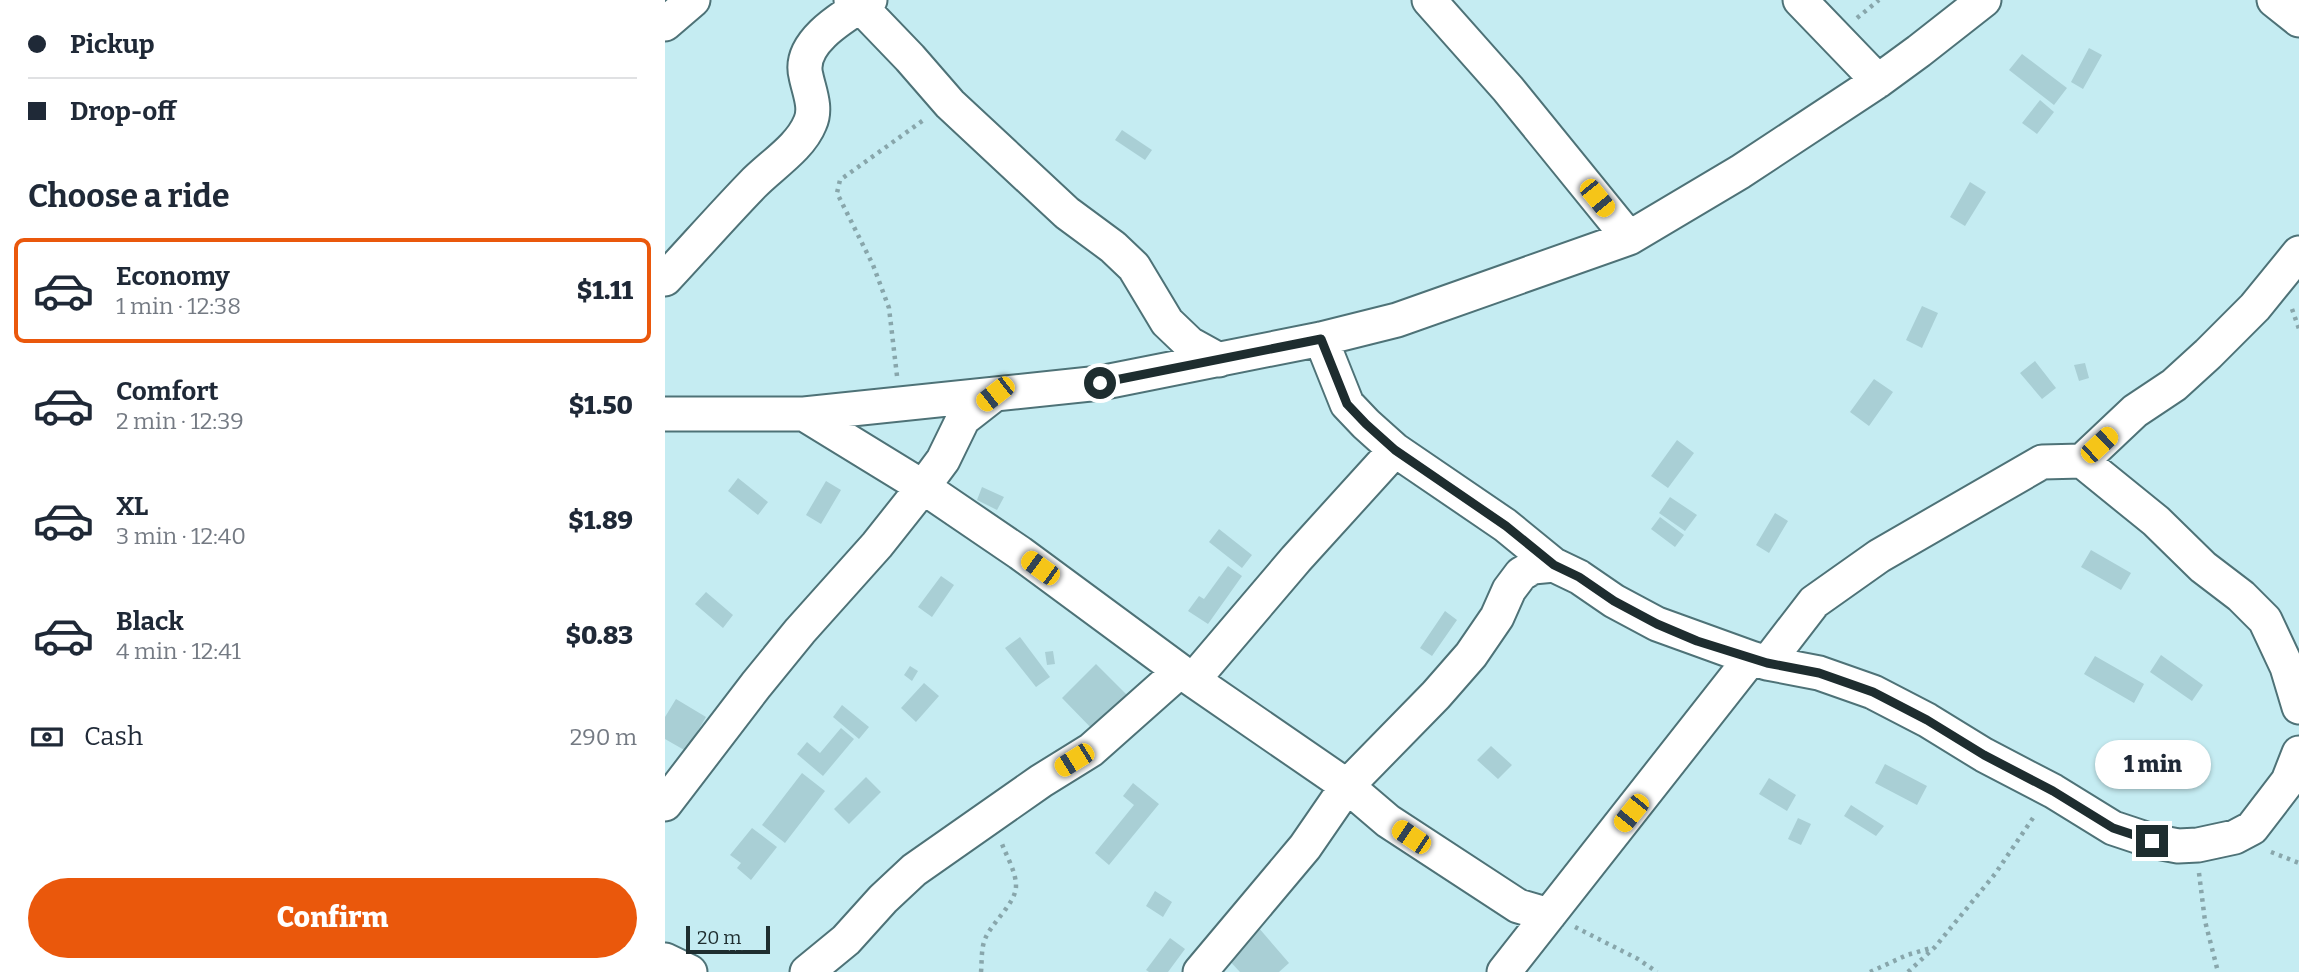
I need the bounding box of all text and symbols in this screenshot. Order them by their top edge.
text: Pickup [70,29,155,60]
text: Drop-off [70,96,176,127]
car [1576,175,1619,221]
text: Choose a ride [28,177,229,215]
icon: car [32,259,95,322]
text: Economy [116,261,230,292]
text: $1.11 [577,275,633,306]
text: 1 min · 12:38 [116,292,241,320]
route start [1084,367,1116,399]
car [972,373,1019,415]
icon: car [32,374,95,437]
text: Comfort [116,376,219,407]
text: $1.50 [569,390,633,421]
text: 2 min · 12:39 [116,407,244,435]
car [2077,423,2122,467]
icon: car [32,489,95,552]
text: XL [116,491,148,522]
text: $1.89 [568,505,633,536]
text: 3 min · 12:40 [116,522,246,550]
car [1017,547,1064,589]
icon: car [32,604,95,667]
text: Black [116,606,184,637]
text: $0.83 [565,620,633,651]
text: 4 min · 12:41 [116,637,241,665]
icon: cash [28,718,66,756]
text: Cash [84,721,143,752]
text: 290 m [570,723,637,751]
car [1051,740,1098,780]
callout: 1 min [2094,740,2210,788]
text: 1 min [2124,750,2182,778]
car [1610,790,1653,836]
car [1388,817,1435,857]
route end [2136,825,2168,857]
button: Confirm [28,878,637,958]
scale bar [686,923,770,955]
text: 20 m [697,926,741,949]

